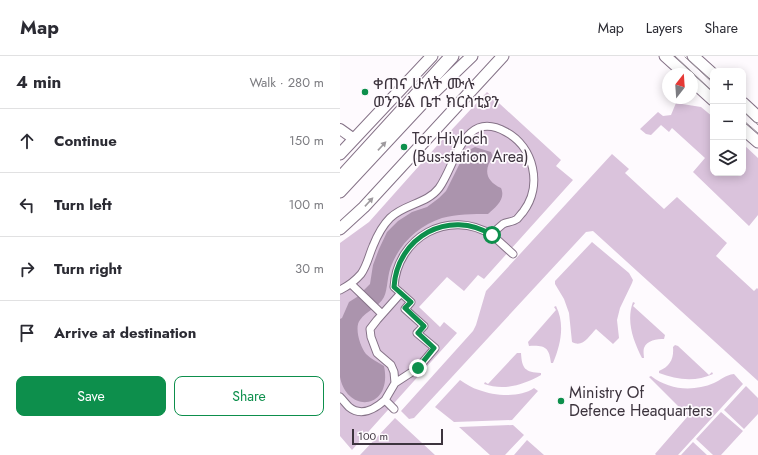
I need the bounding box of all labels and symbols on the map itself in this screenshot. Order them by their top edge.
north arrow [662,68,698,104]
place label: ቀጠና ሁለት ሙሉ ወንጌል ቤተ ክርስቲያን [373,72,500,113]
marker: ቀጠና ሁለት ሙሉ ወንጌል ቤተ ክርስቲያን [360,87,370,97]
place label: Tor Hiyloch (Bus-station Area) [412,127,529,168]
one-way arrow [377,142,386,151]
marker: Tor Hiyloch (Bus-station Area) [399,142,409,152]
one-way arrow [364,197,373,208]
route start [483,226,501,244]
route end [409,359,427,377]
place label: Ministry Of Defence Heaquarters [569,381,712,422]
marker: Ministry Of Defence Heaquarters [556,396,566,406]
scale bar [352,427,443,446]

